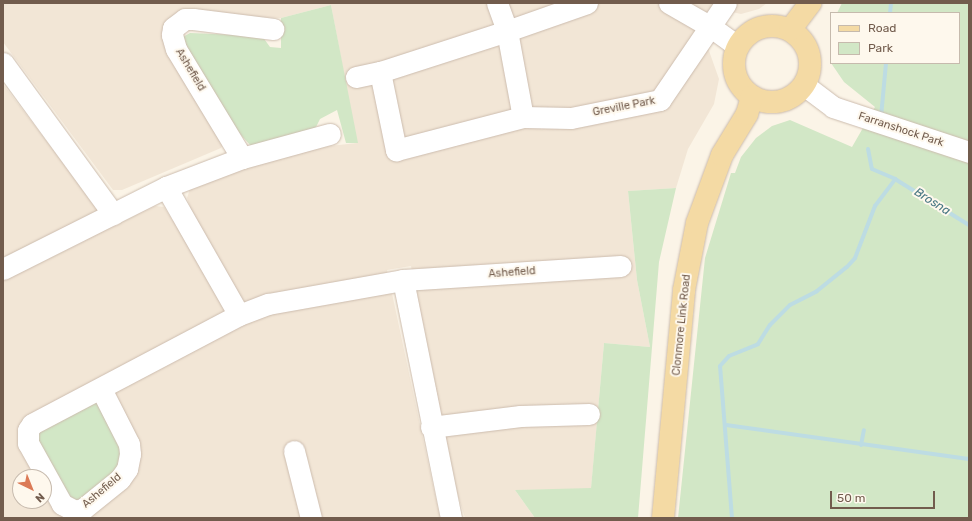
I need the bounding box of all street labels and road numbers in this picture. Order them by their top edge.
street label: Ashefield [172,46,208,94]
street label: Greville Park [592,94,656,120]
street label: Farranshock Park [857,110,945,150]
street label: Ashefield [488,265,536,281]
street label: Clonmore Link Road [670,274,694,376]
street label: Ashefield [80,471,124,511]

